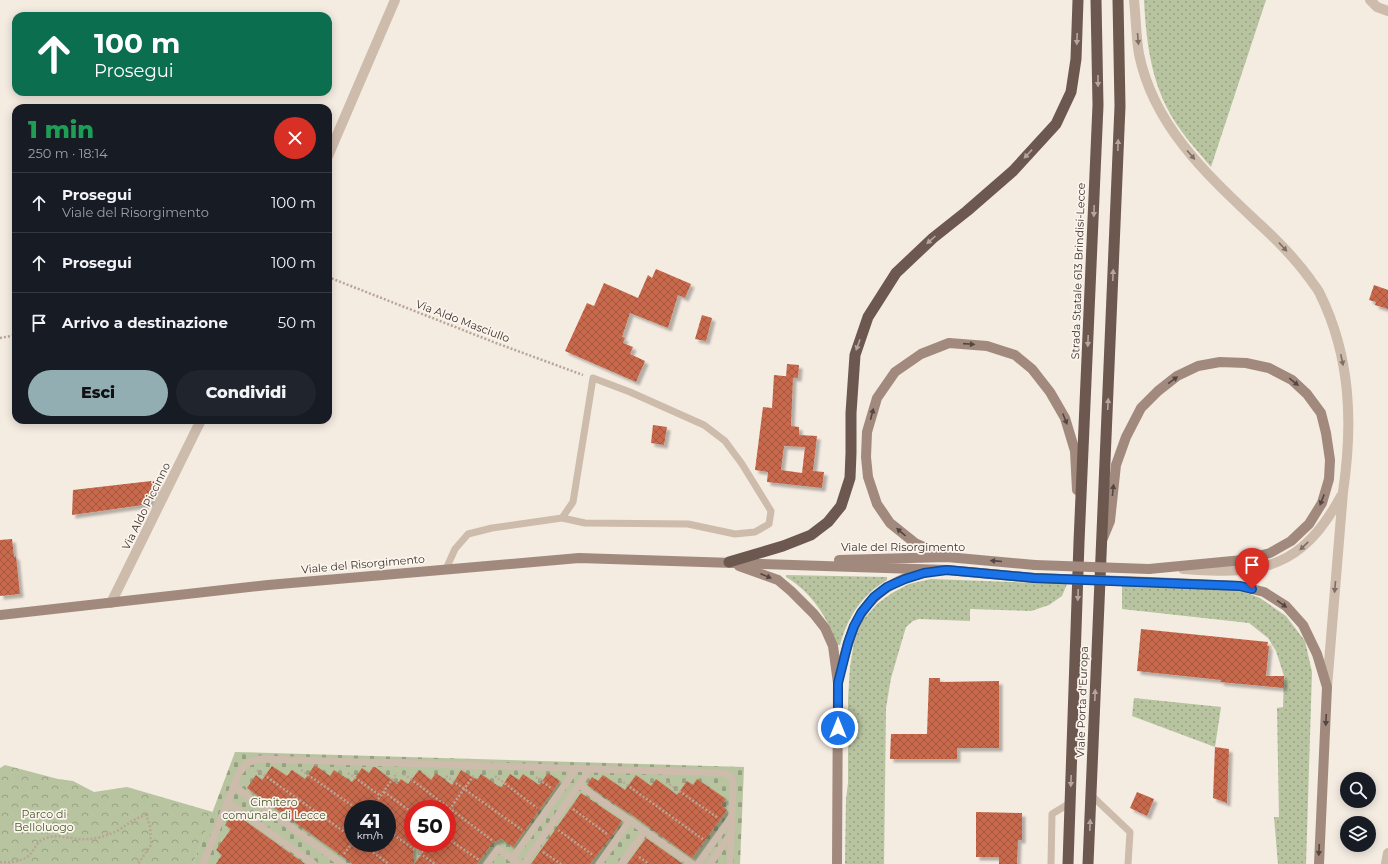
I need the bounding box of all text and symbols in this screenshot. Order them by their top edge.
text: 100 m [94,26,180,60]
icon: ahead [28,28,80,80]
one-way arrow [1074,33,1080,46]
one-way arrow [1135,33,1141,45]
text: Prosegui [94,60,174,82]
one-way arrow [1095,75,1101,88]
text: 1 min [28,115,94,144]
button: close [274,117,316,159]
one-way arrow [1115,139,1122,151]
text: 250 m · 18:14 [28,145,108,161]
one-way arrow [1024,150,1033,159]
one-way arrow [1186,150,1195,160]
street label: Strada Statale 613 Brindisi-Lecce [1068,182,1088,360]
text: Prosegui [62,185,132,204]
icon: ahead [28,192,50,214]
text: 100 m [271,193,316,212]
text: Viale del Risorgimento [62,204,209,220]
one-way arrow [1090,205,1097,217]
one-way arrow [926,236,936,245]
one-way arrow [1278,242,1287,252]
icon: ahead [28,252,50,274]
text: Prosegui [62,253,132,272]
text: 100 m [271,253,316,272]
one-way arrow [1110,269,1117,281]
street label: Via Aldo Masciullo [414,297,512,345]
icon: arrive [28,312,50,334]
text: Arrivo a destinazione [62,313,228,332]
text: 50 m [278,313,316,332]
one-way arrow [1085,335,1091,348]
one-way arrow [855,340,861,352]
one-way arrow [963,341,975,348]
one-way arrow [1340,354,1346,366]
button: Esci [28,370,168,416]
button: Condividi [176,370,316,416]
one-way arrow [1167,376,1178,384]
one-way arrow [1289,378,1300,387]
one-way arrow [1105,397,1111,410]
one-way arrow [869,408,875,420]
one-way arrow [1062,414,1068,426]
street label: Via Aldo Piccinno [119,460,173,552]
one-way arrow [1110,484,1116,496]
one-way arrow [1319,495,1325,507]
one-way arrow [896,528,907,537]
street label: Viale del Risorgimento [841,540,965,554]
one-way arrow [1299,541,1309,551]
pin [1235,548,1269,589]
street label: Viale del Risorgimento [301,552,426,576]
icon: arrive [1241,554,1263,576]
one-way arrow [990,558,1002,565]
one-way arrow [761,573,773,579]
one-way arrow [1332,581,1339,593]
one-way arrow [1074,589,1081,601]
one-way arrow [1277,600,1287,608]
street label: Viale Porta d'Europa [1073,646,1091,758]
one-way arrow [1092,689,1099,701]
position arrow [817,707,859,749]
one-way arrow [1322,714,1329,726]
map controls [1340,772,1376,852]
button: search [1340,772,1376,808]
one-way arrow [1068,775,1074,788]
park label: Cimitero comunale di Lecce [222,795,326,822]
speed limit sign: 50 [404,800,456,852]
park label: Parco di Belloluogo [14,807,74,834]
text: 41 [359,809,381,833]
button: layers [1340,816,1376,852]
one-way arrow [1087,818,1093,831]
text: km/h [357,829,383,842]
one-way arrow [1316,844,1323,856]

